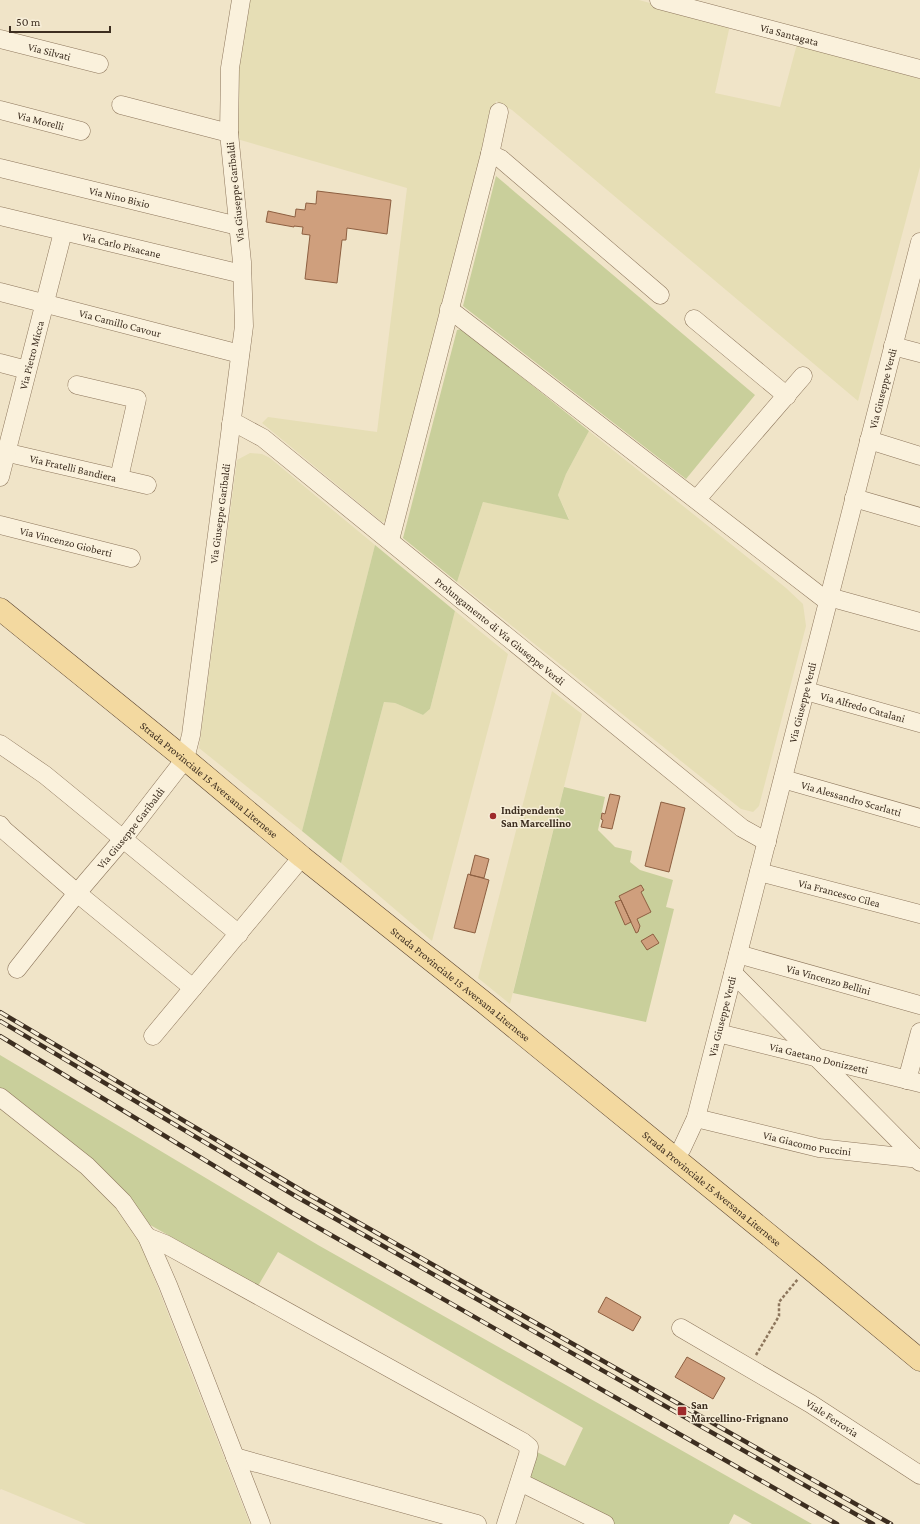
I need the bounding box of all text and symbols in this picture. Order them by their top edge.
scale bar [10,8,110,34]
text: 50 m [16,15,41,29]
street label: Via Santagata [759,21,820,48]
street label: Via Silvati [27,40,72,63]
street label: Via Morelli [16,109,65,132]
street label: Via Giuseppe Garibaldi [224,141,247,243]
street label: Via Nino Bixio [88,184,152,210]
street label: Via Carlo Pisacane [81,230,162,260]
street label: Via Camillo Cavour [78,307,163,339]
street label: Via Pietro Micca [17,319,46,391]
street label: Via Giuseppe Verdi [866,347,899,430]
street label: Via Fratelli Bandiera [28,452,118,484]
street label: Via Giuseppe Garibaldi [207,463,232,564]
street label: Via Vincenzo Gioberti [18,524,114,559]
street label: Prolungamento di Via Giuseppe Verdi [433,575,567,687]
street label: Via Giuseppe Verdi [786,661,818,744]
street label: Via Alfredo Catalani [819,689,907,725]
street label: Strada Provinciale 15 Aversana Liternese [138,719,281,840]
street label: Via Alessandro Scarlatti [800,778,903,818]
street label: Via Giuseppe Garibaldi [94,785,167,871]
place label: Indipendente San Marcellino [501,804,571,829]
marker: Indipendente San Marcellino [488,811,498,821]
street label: Via Francesco Cilea [797,877,882,909]
street label: Strada Provinciale 15 Aversana Liternese [389,924,533,1044]
street label: Via Vincenzo Bellini [785,962,872,997]
street label: Via Giuseppe Verdi [706,975,738,1058]
street label: Via Gaetano Donizzetti [768,1040,870,1076]
street label: Strada Provinciale 15 Aversana Liternese [640,1128,784,1249]
street label: Via Giacomo Puccini [762,1129,852,1157]
street label: Viale Ferrovia [804,1396,861,1439]
place label: San Marcellino-Frignano [691,1399,789,1424]
marker: San Marcellino-Frignano [676,1405,688,1417]

